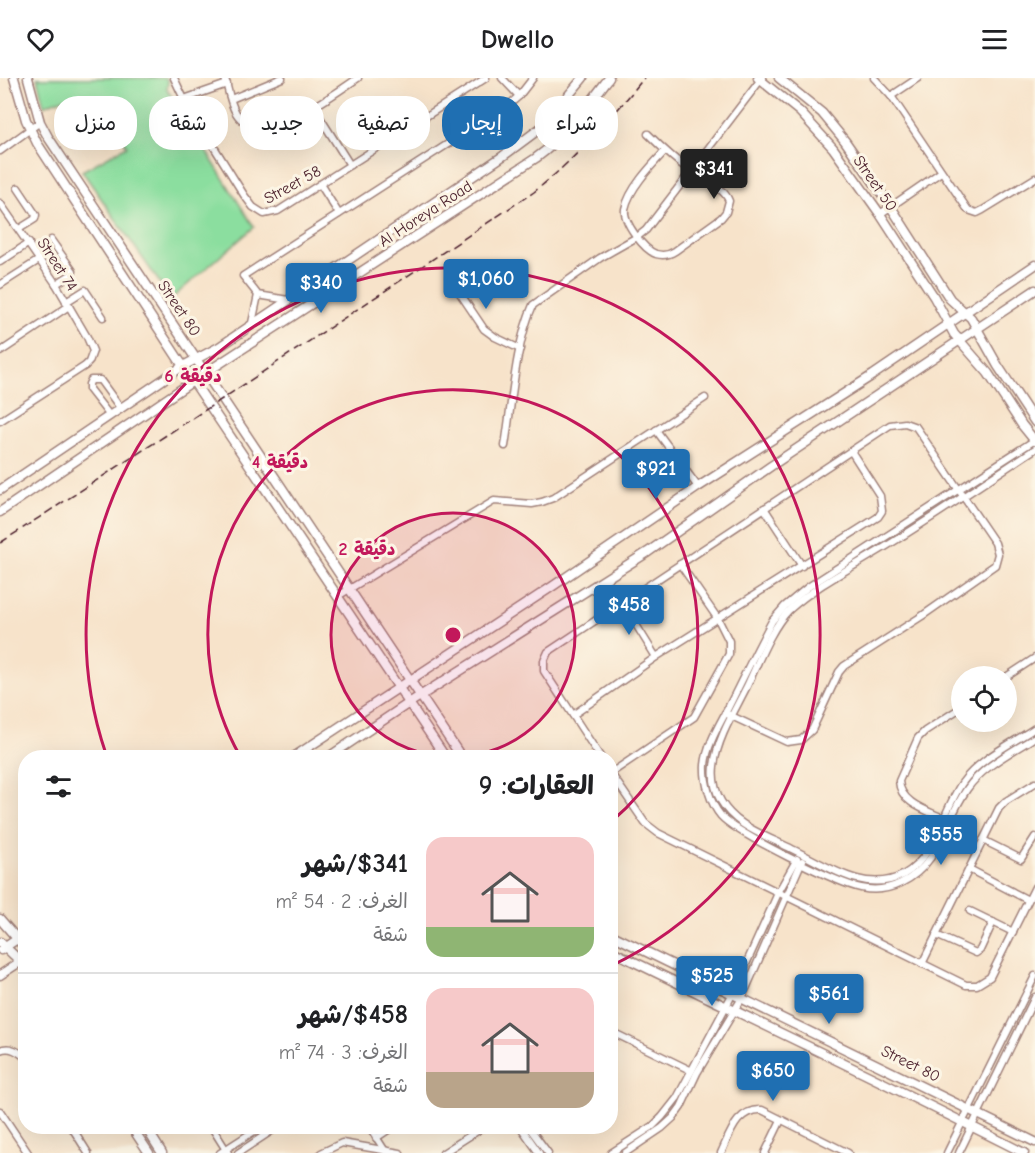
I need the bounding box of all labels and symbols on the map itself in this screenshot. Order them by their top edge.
pin: $341 [678,149,750,200]
street label: Street 50 [850,152,901,215]
street label: Street 58 [261,162,324,208]
street label: Al Horeya Road [376,177,475,251]
street label: Street 74 [33,235,81,294]
pin: $1,060 [437,259,535,310]
pin: $340 [285,263,357,314]
street label: Street 80 [154,277,204,340]
text: 6 دقيقة [164,366,222,387]
pin: $921 [620,449,692,500]
text: 4 دقيقة [252,452,308,473]
text: 2 دقيقة [339,539,395,560]
pin: $458 [593,585,665,636]
centre of rings [443,625,463,645]
pin: $555 [905,815,977,866]
pin: $525 [676,956,748,1007]
pin: $561 [793,974,865,1025]
street label: Street 80 [878,1042,943,1086]
pin: $650 [737,1051,809,1102]

